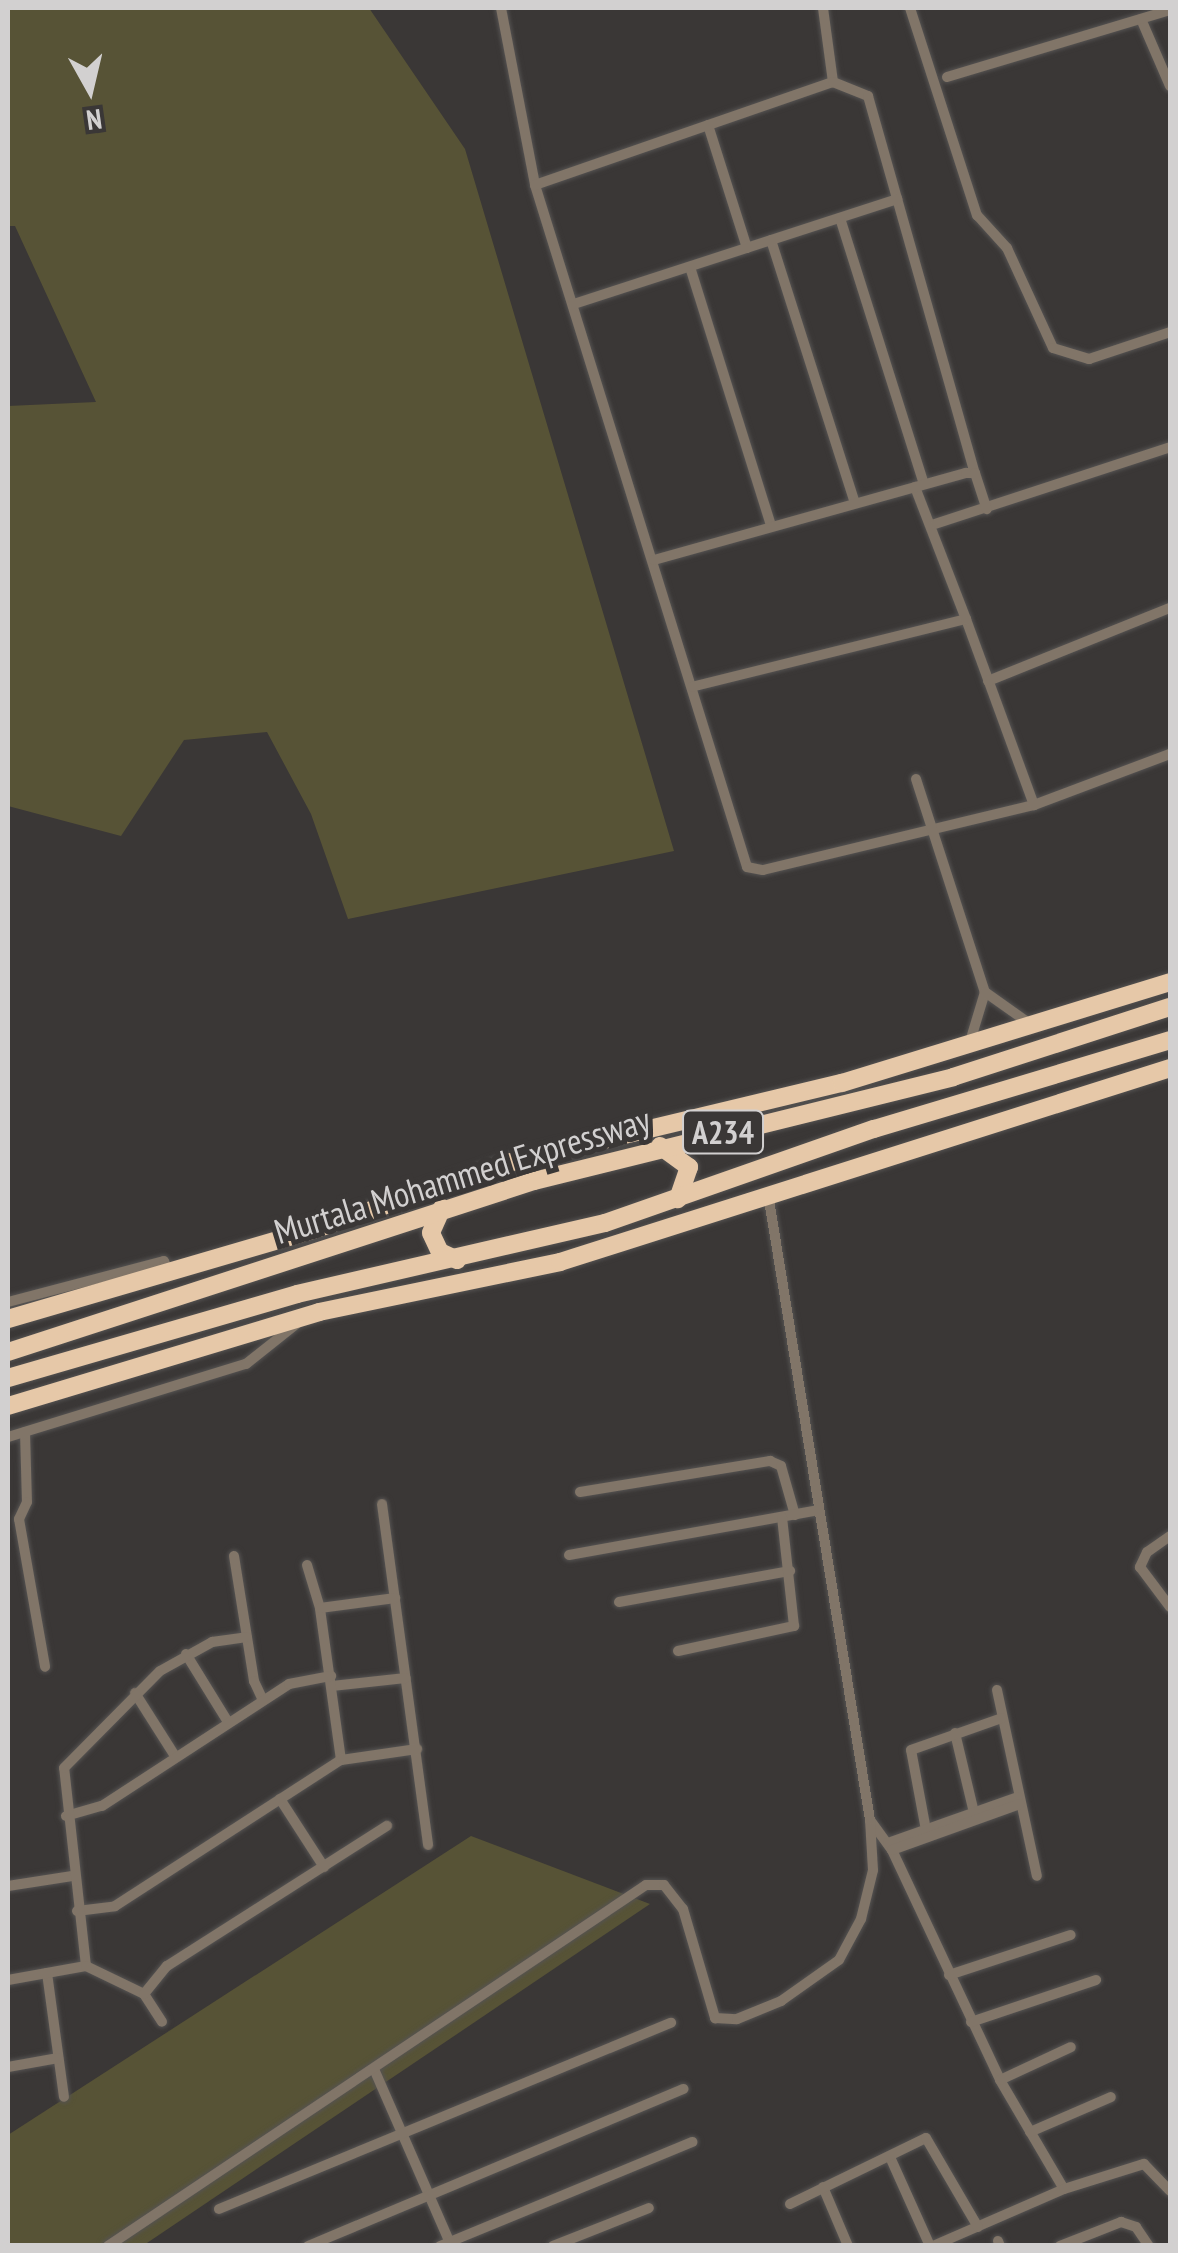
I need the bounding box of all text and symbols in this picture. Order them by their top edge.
north arrow [40,40,140,140]
text: N [84,101,104,140]
street label: Murtala Mohammed Expressway [269,1098,655,1252]
road number: A234 [680,1105,766,1159]

